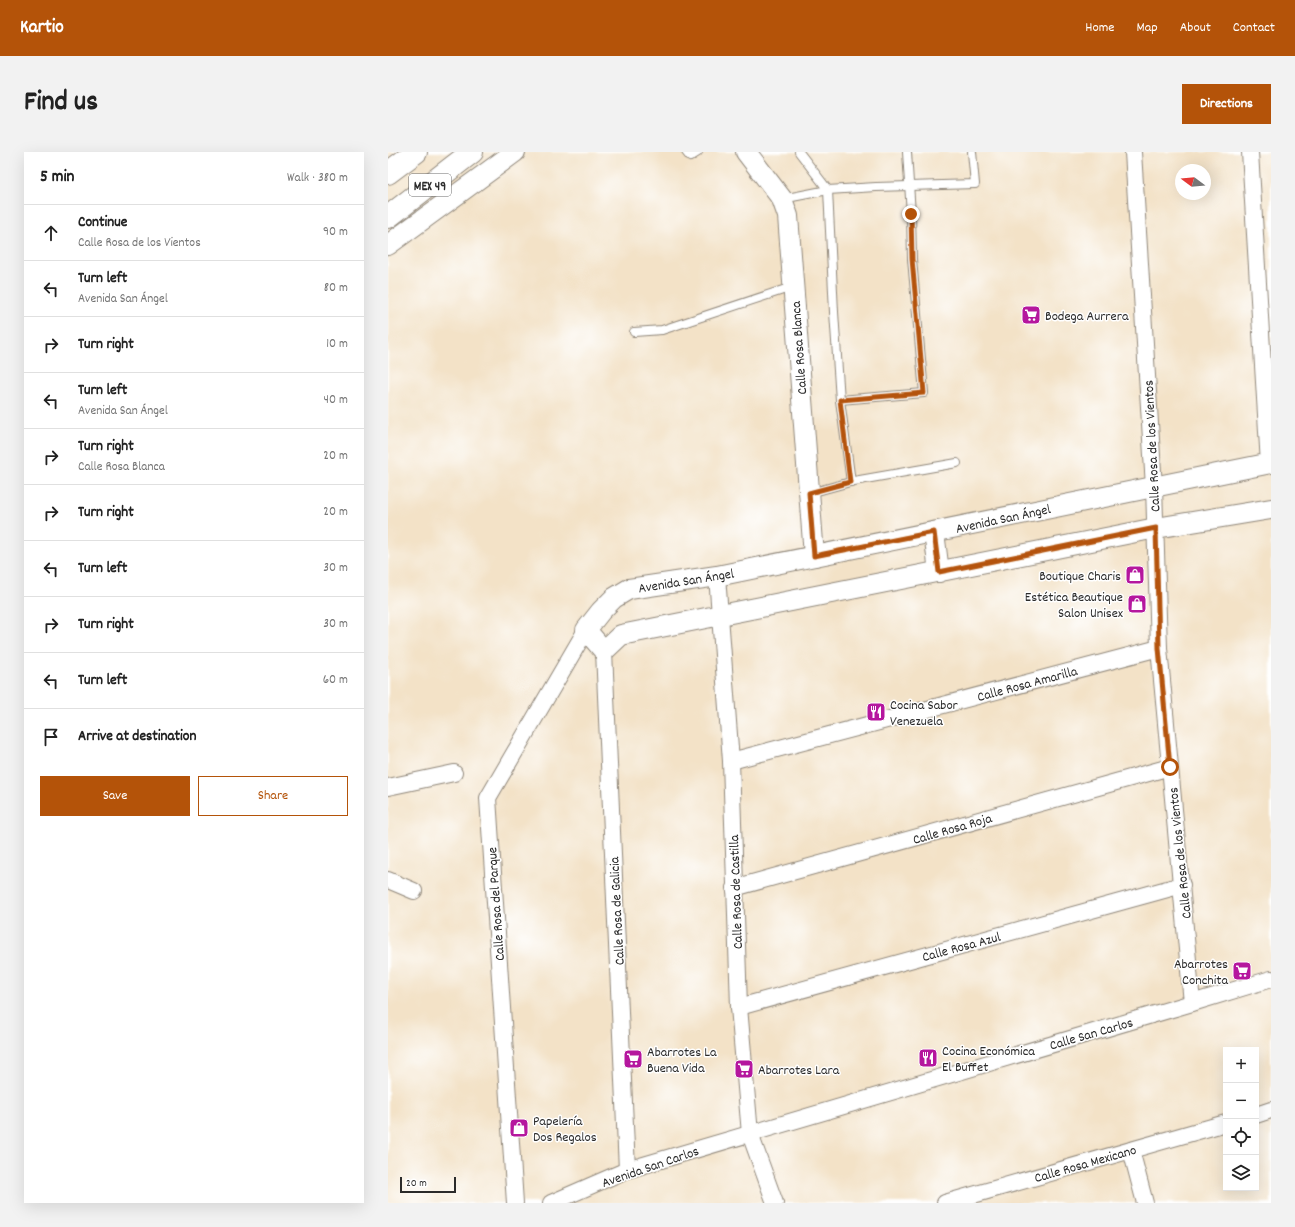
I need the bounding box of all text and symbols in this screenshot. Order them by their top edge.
text: Kartio [20,15,64,42]
text: Home [1085,18,1114,38]
text: Map [1136,18,1158,38]
text: About [1180,18,1211,38]
text: Contact [1233,18,1275,38]
text: Find us [24,84,98,124]
button: Directions [1182,84,1271,124]
north arrow [1175,164,1211,200]
text: 5 min [40,166,74,190]
text: Walk · 380 m [287,169,348,188]
road number: MEX 49 [409,174,451,196]
route end [902,205,920,223]
text: Continue [78,212,127,234]
icon: ahead [40,222,62,244]
text: 90 m [323,223,348,242]
text: Calle Rosa de los Vientos [78,234,201,253]
text: Turn left [78,268,127,290]
icon: left [40,278,62,300]
text: 80 m [324,279,348,298]
text: Avenida San Ángel [78,290,168,309]
street label: Calle Rosa Blanca [787,300,813,395]
supermarket icon: Bodega Aurrera [1020,304,1042,326]
place label: Bodega Aurrera [1045,307,1129,327]
icon: right [40,334,62,356]
text: Turn right [78,334,134,356]
text: 10 m [326,335,348,354]
street label: Calle Rosa de los Vientos [1140,379,1166,512]
text: Turn left [78,380,127,402]
icon: left [40,390,62,412]
text: 40 m [324,391,348,410]
text: Avenida San Ángel [78,402,168,421]
text: Turn right [78,436,134,458]
icon: right [40,446,62,468]
text: 20 m [323,447,348,466]
text: Calle Rosa Blanca [78,458,165,477]
street label: Avenida San Ángel [954,500,1053,540]
icon: right [40,502,62,524]
text: Turn right [78,502,134,524]
text: 20 m [323,503,348,522]
icon: left [40,558,62,580]
text: Turn left [78,558,127,580]
text: 30 m [323,559,348,578]
street label: Avenida San Ángel [637,564,736,599]
shop icon: Boutique Charis [1124,564,1146,586]
place label: Boutique Charis [1039,567,1121,587]
place label: Estética Beautique Salon Unisex [1025,588,1123,624]
shop icon: Estética Beautique Salon Unisex [1126,593,1148,615]
icon: right [40,614,62,636]
text: Turn right [78,614,134,636]
text: 30 m [323,615,348,634]
street label: Calle Rosa Amarilla [975,662,1080,708]
icon: left [40,670,62,692]
text: Turn left [78,670,127,692]
text: 60 m [323,671,348,690]
place label: Cocina Sabor Venezuela [890,696,959,732]
restaurant icon: Cocina Sabor Venezuela [865,701,887,723]
icon: arrive [40,726,62,748]
text: Arrive at destination [78,726,196,748]
route start [1161,758,1179,776]
button: Save [40,776,190,816]
button: Share [198,776,348,816]
street label: Calle Rosa de los Vientos [1164,786,1198,919]
street label: Calle Rosa Roja [911,809,995,851]
street label: Calle Rosa de Castilla [725,834,749,949]
street label: Calle Rosa del Parque [483,846,511,961]
street label: Calle Rosa de Galicia [605,856,631,966]
street label: Calle Rosa Azul [920,928,1004,968]
place label: Abarrotes Conchita [1174,955,1228,991]
supermarket icon: Abarrotes Conchita [1231,960,1253,982]
street label: Calle San Carlos [1047,1013,1136,1056]
place label: Cocina Económica El Buffet [942,1042,1035,1078]
place label: Abarrotes La Buena Vida [647,1043,717,1079]
restaurant icon: Cocina Económica El Buffet [917,1047,939,1069]
map controls [1223,1047,1259,1191]
button: + [1223,1047,1259,1083]
supermarket icon: Abarrotes La Buena Vida [622,1048,644,1070]
supermarket icon: Abarrotes Lara [733,1058,755,1080]
place label: Abarrotes Lara [758,1061,840,1081]
button: − [1223,1083,1259,1119]
place label: Papelería Dos Regalos [533,1112,597,1148]
shop icon: Papelería Dos Regalos [508,1117,530,1139]
button: locate [1223,1119,1259,1155]
street label: Calle Rosa Mexicano [1032,1141,1139,1189]
street label: Avenida San Carlos [599,1142,702,1194]
button: layers [1223,1155,1259,1191]
scale bar [400,1175,456,1194]
text: 20 m [406,1176,427,1192]

